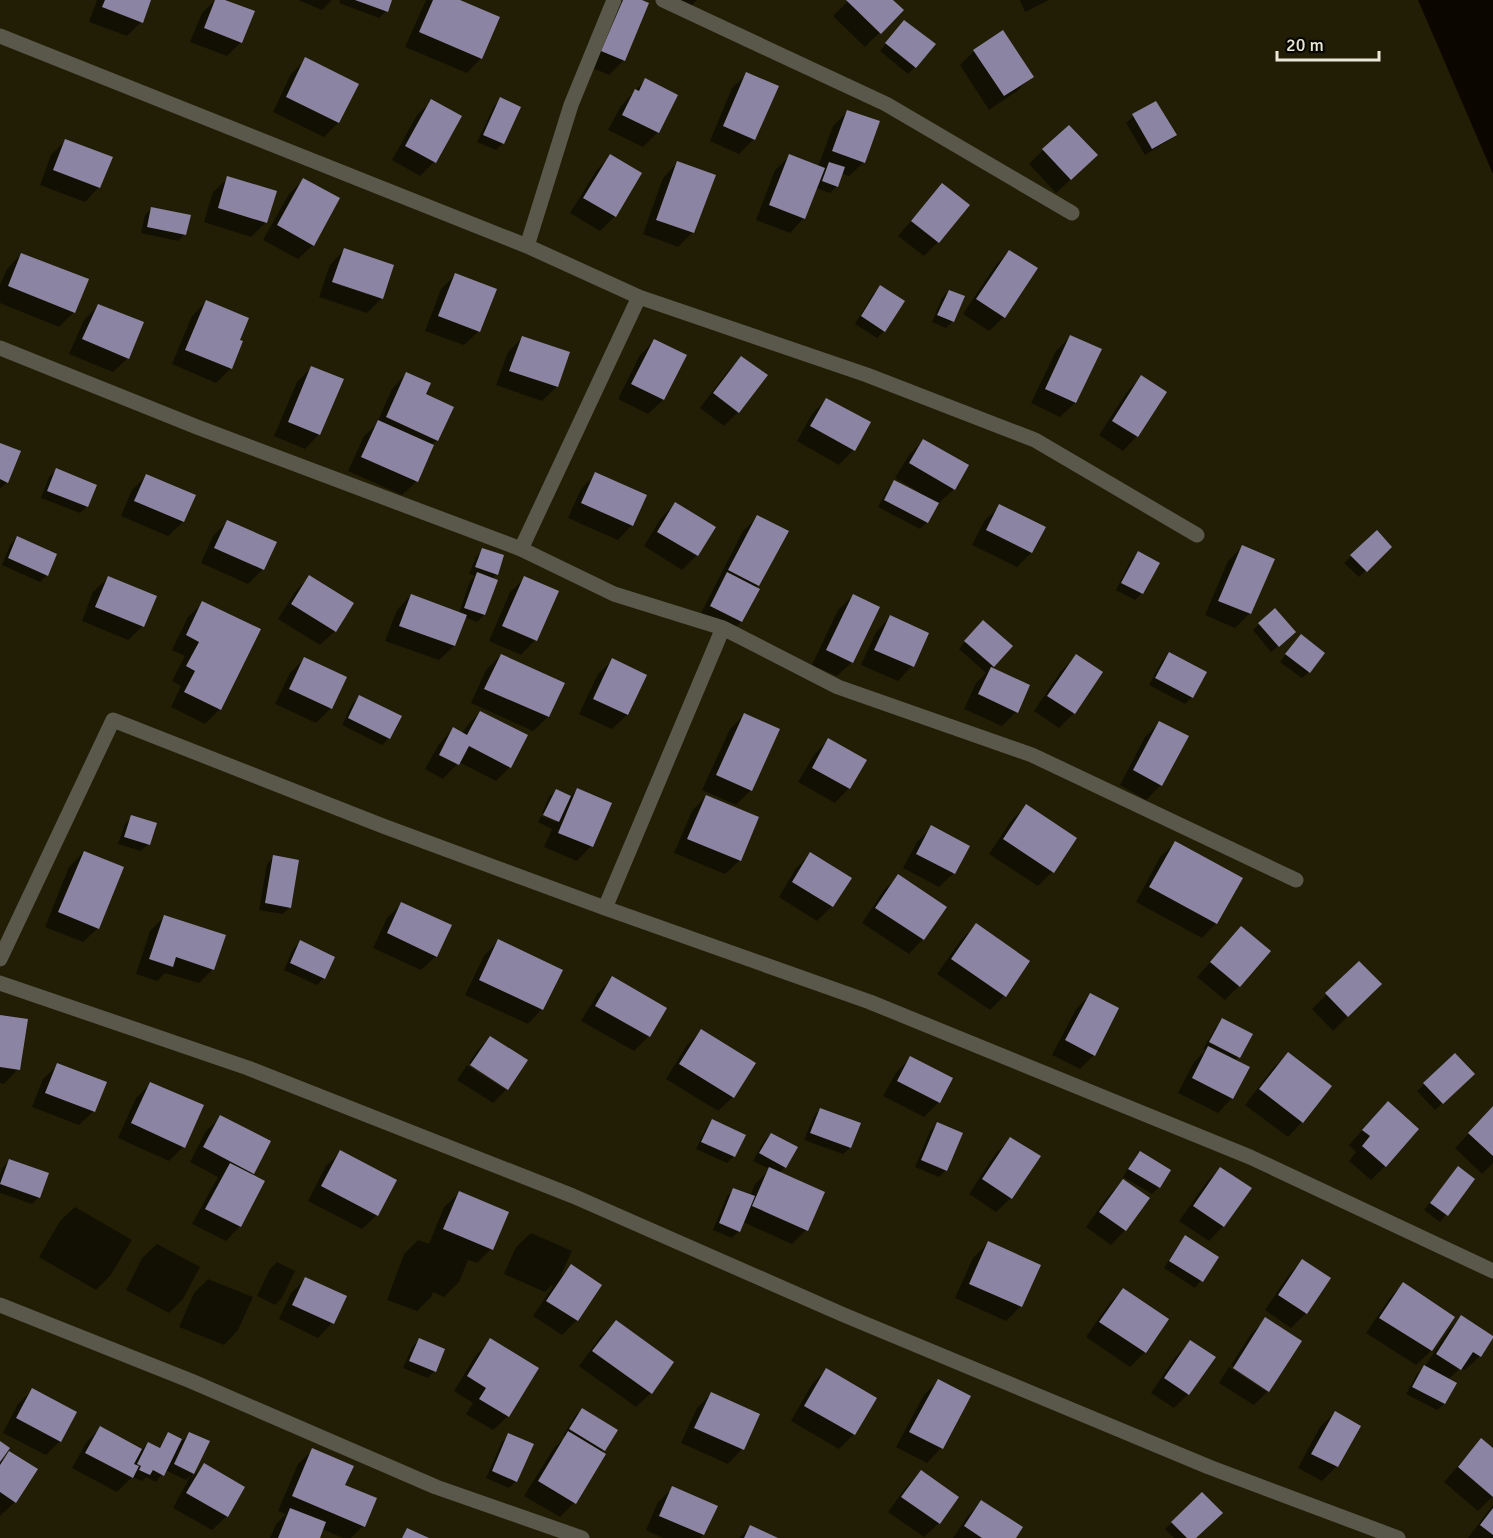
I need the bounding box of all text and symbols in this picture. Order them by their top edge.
scale bar [1277,24,1379,62]
text: 20 m [1286,34,1324,56]

